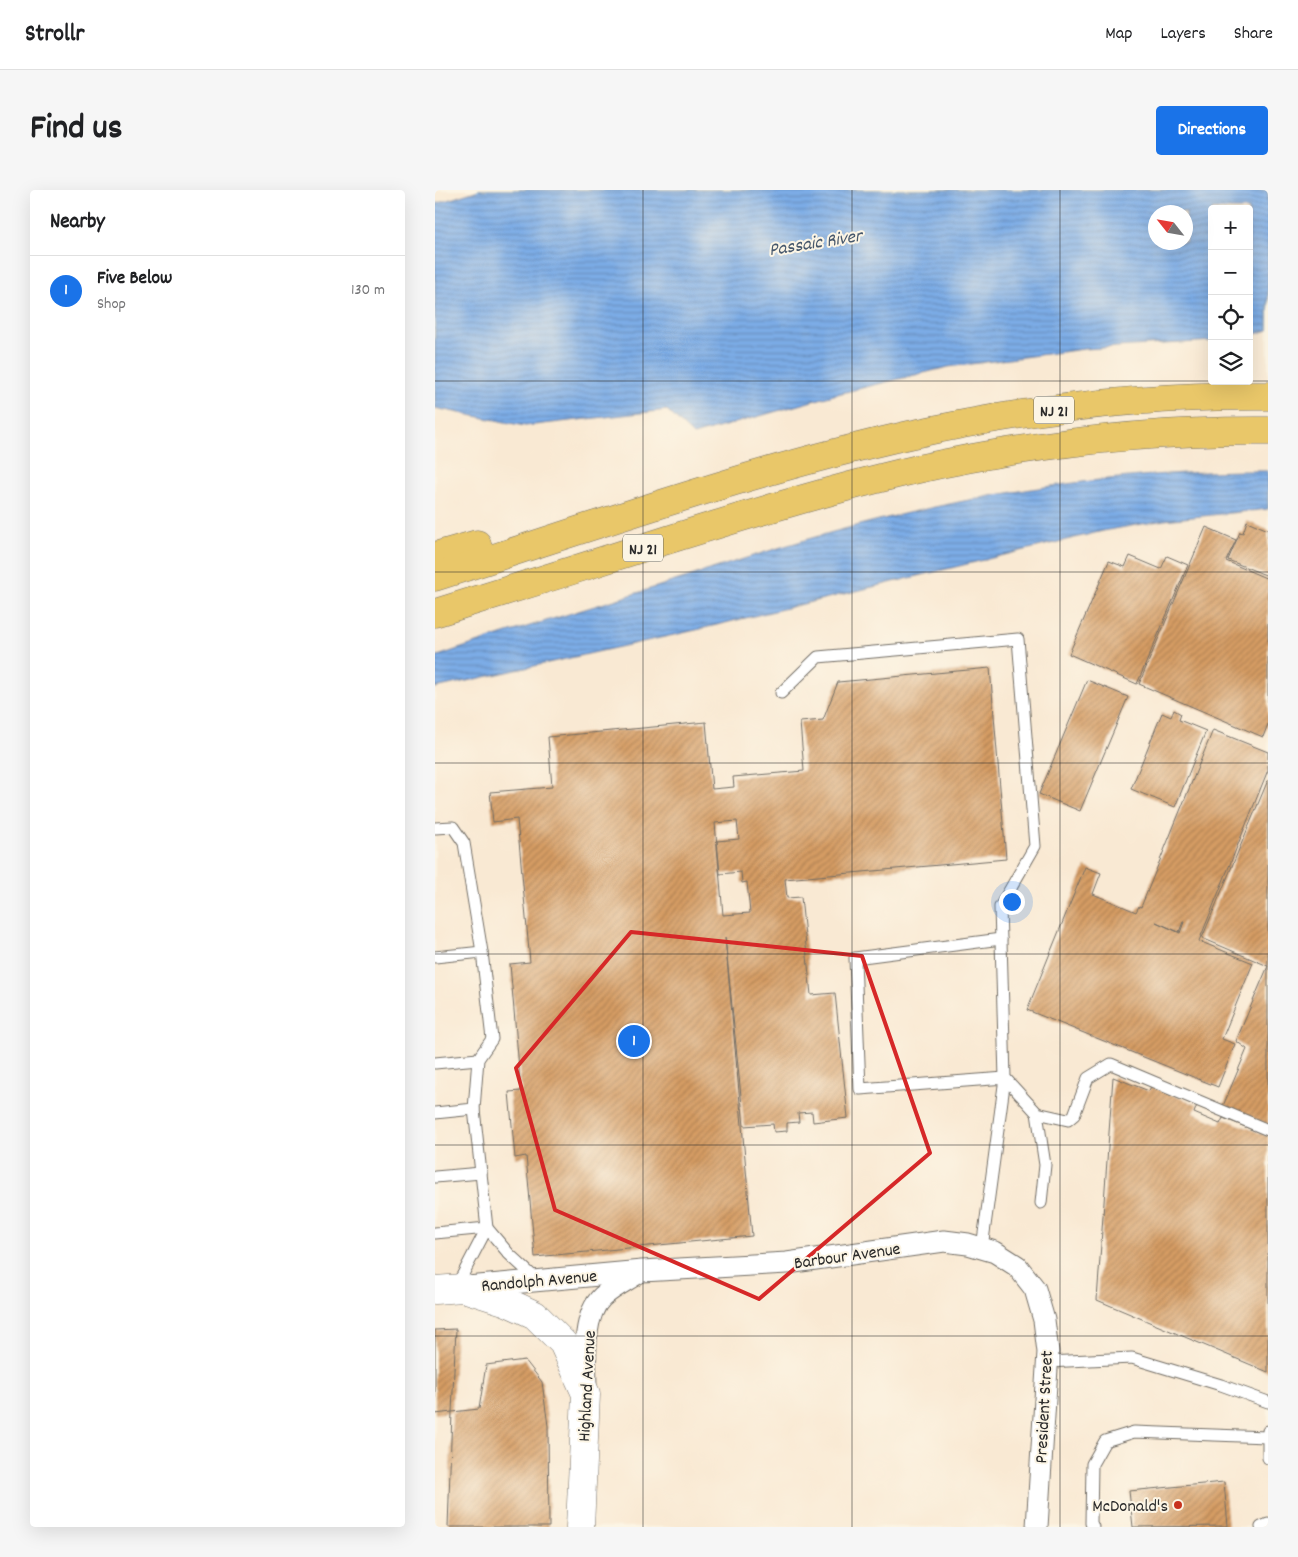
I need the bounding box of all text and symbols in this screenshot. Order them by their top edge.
text: Strollr [25,18,84,52]
text: Map [1105,22,1132,47]
text: Layers [1160,22,1206,47]
text: Share [1234,22,1273,47]
text: Find us [30,105,122,155]
button: Directions [1156,106,1268,155]
north arrow [1148,205,1193,250]
map controls [1208,205,1253,385]
button: + [1208,205,1253,250]
text: Nearby [50,208,105,238]
water label: Passaic River [767,223,866,265]
button: − [1208,250,1253,295]
text: Five Below [97,266,172,293]
text: 1 [64,279,68,302]
text: 130 m [351,279,385,302]
text: Shop [97,293,126,316]
button: locate [1208,295,1253,340]
button: layers [1208,340,1253,385]
road number: NJ 21 [1034,396,1074,424]
road number: NJ 21 [623,534,663,562]
your location [999,889,1025,915]
pin: 1 [618,1022,650,1060]
street label: Barbour Avenue [792,1238,902,1277]
street label: Randolph Avenue [480,1265,598,1300]
street label: Highland Avenue [573,1330,604,1442]
street label: President Street [1030,1350,1061,1464]
place label: McDonald's [1092,1495,1168,1520]
marker: McDonald's [1172,1499,1184,1511]

